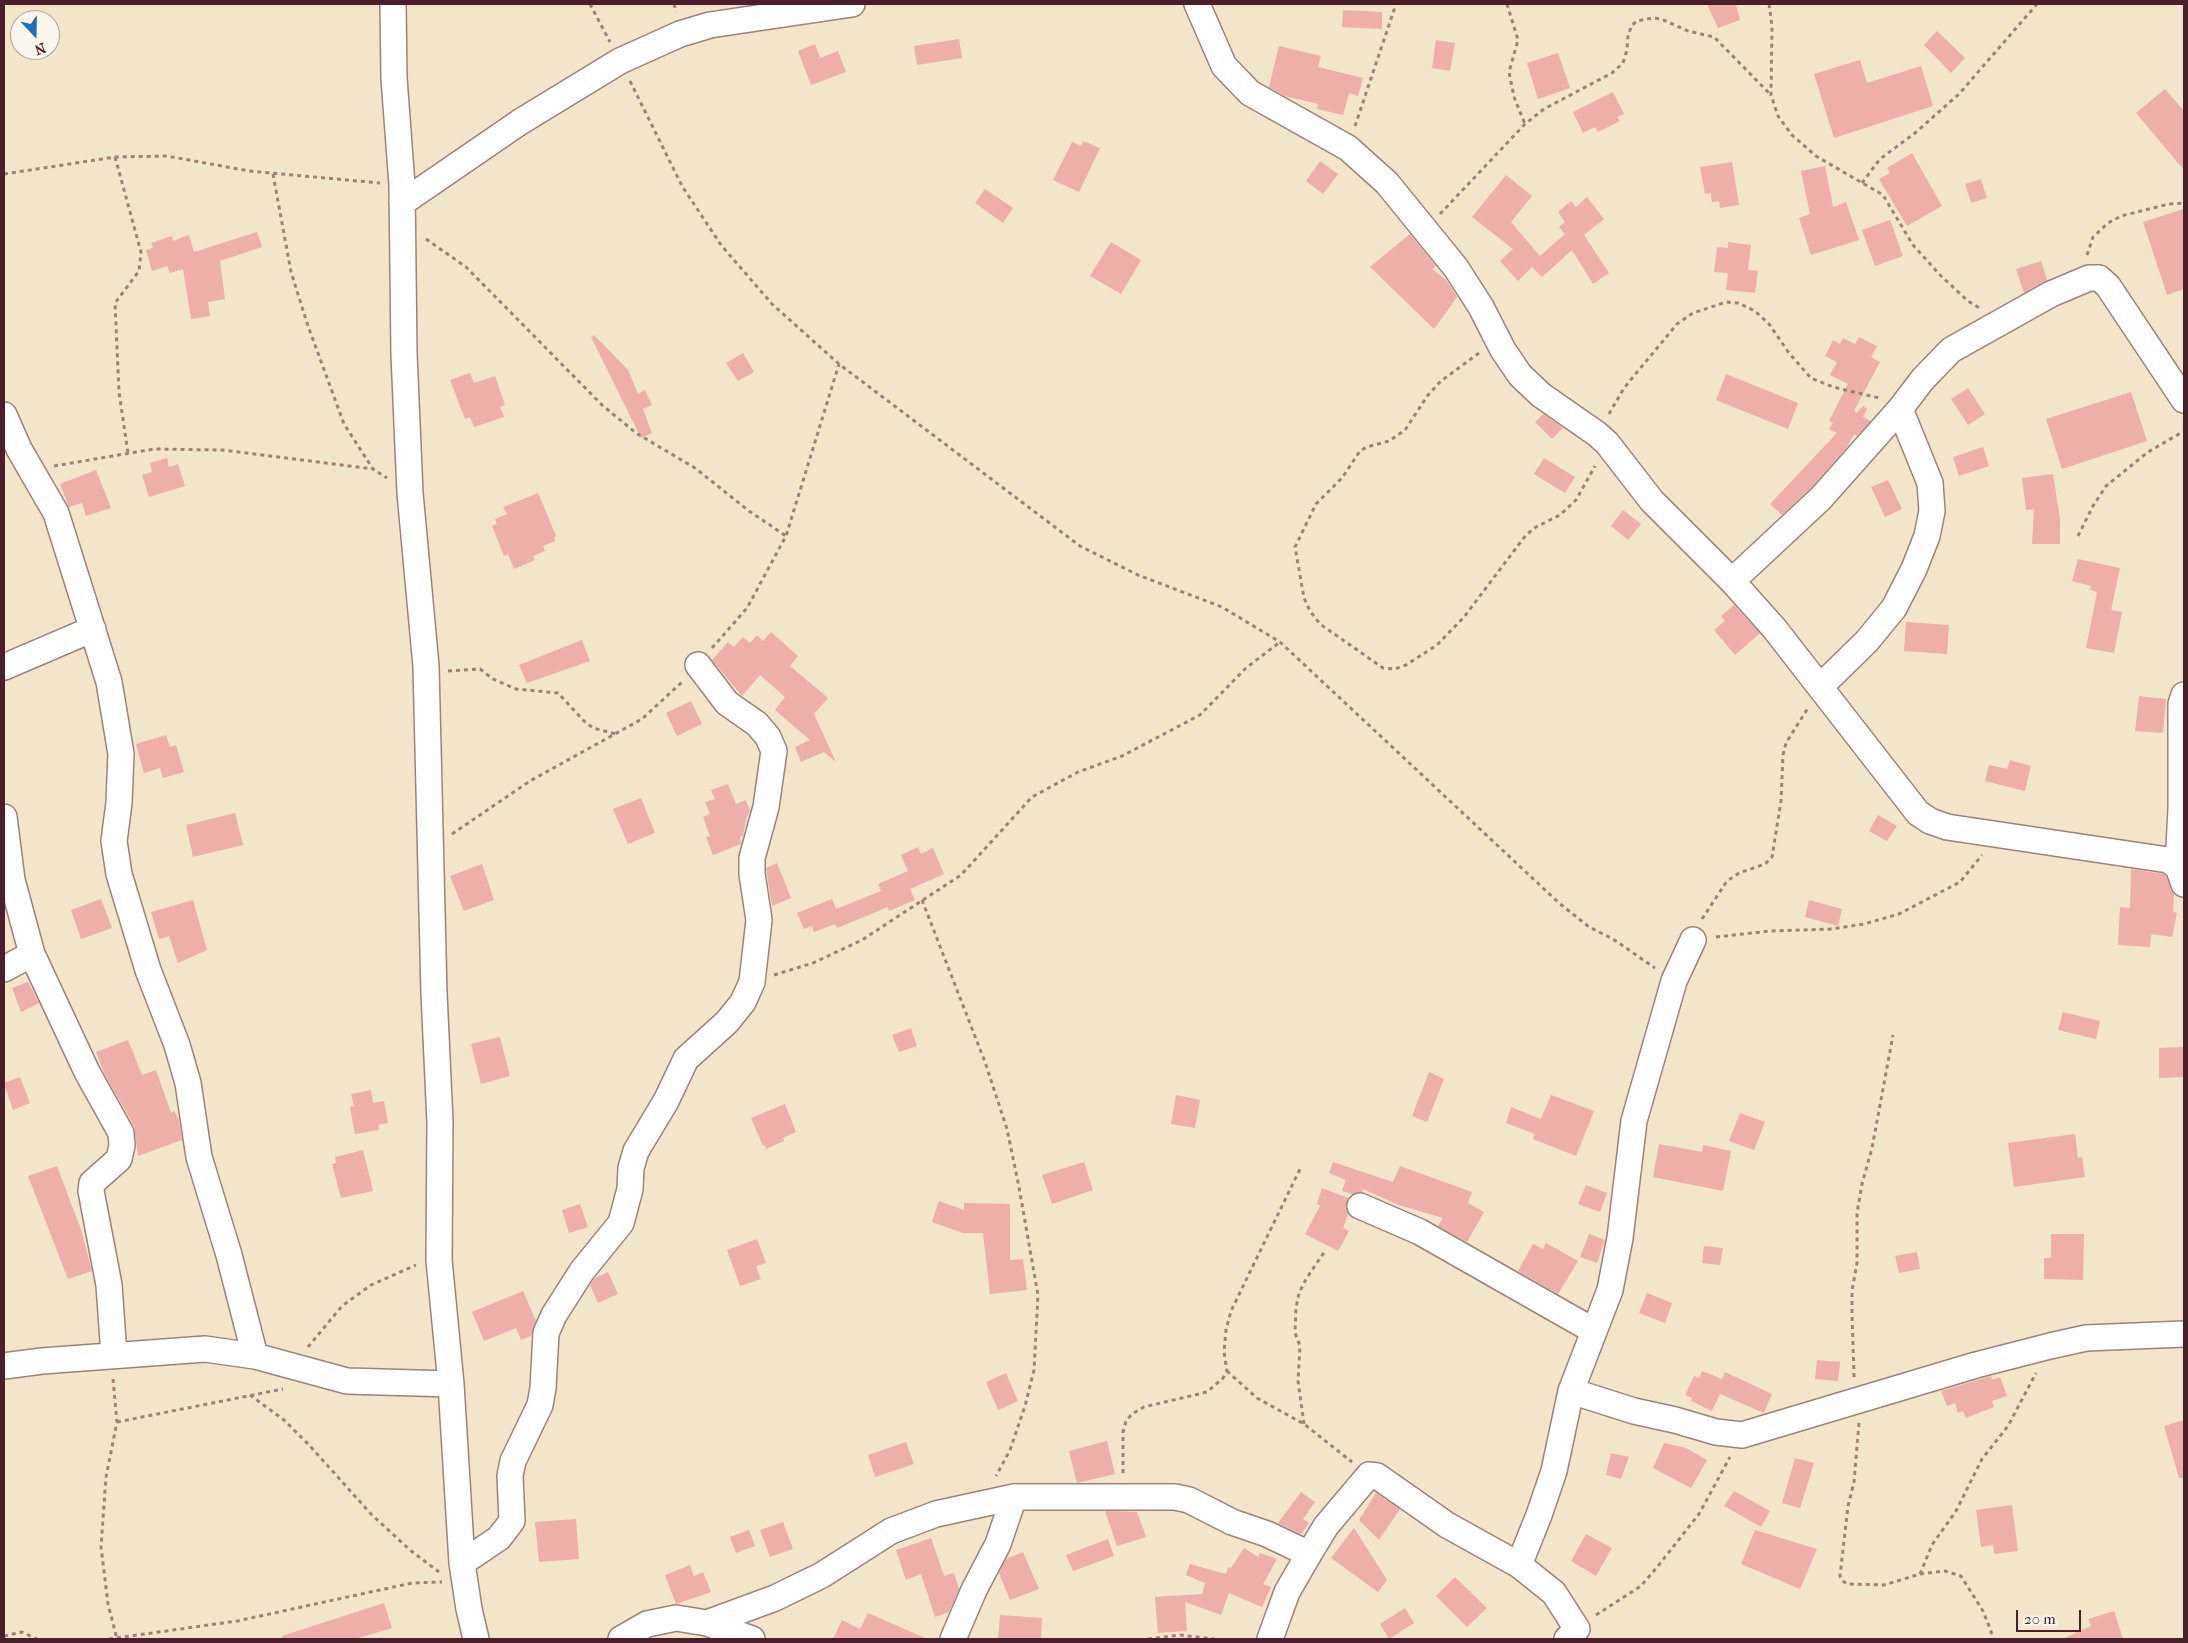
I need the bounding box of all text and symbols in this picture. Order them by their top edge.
north arrow [10,10,60,60]
text: N [32,39,48,58]
scale bar [2018,1600,2083,1632]
text: 20 m [2024,1610,2056,1628]

